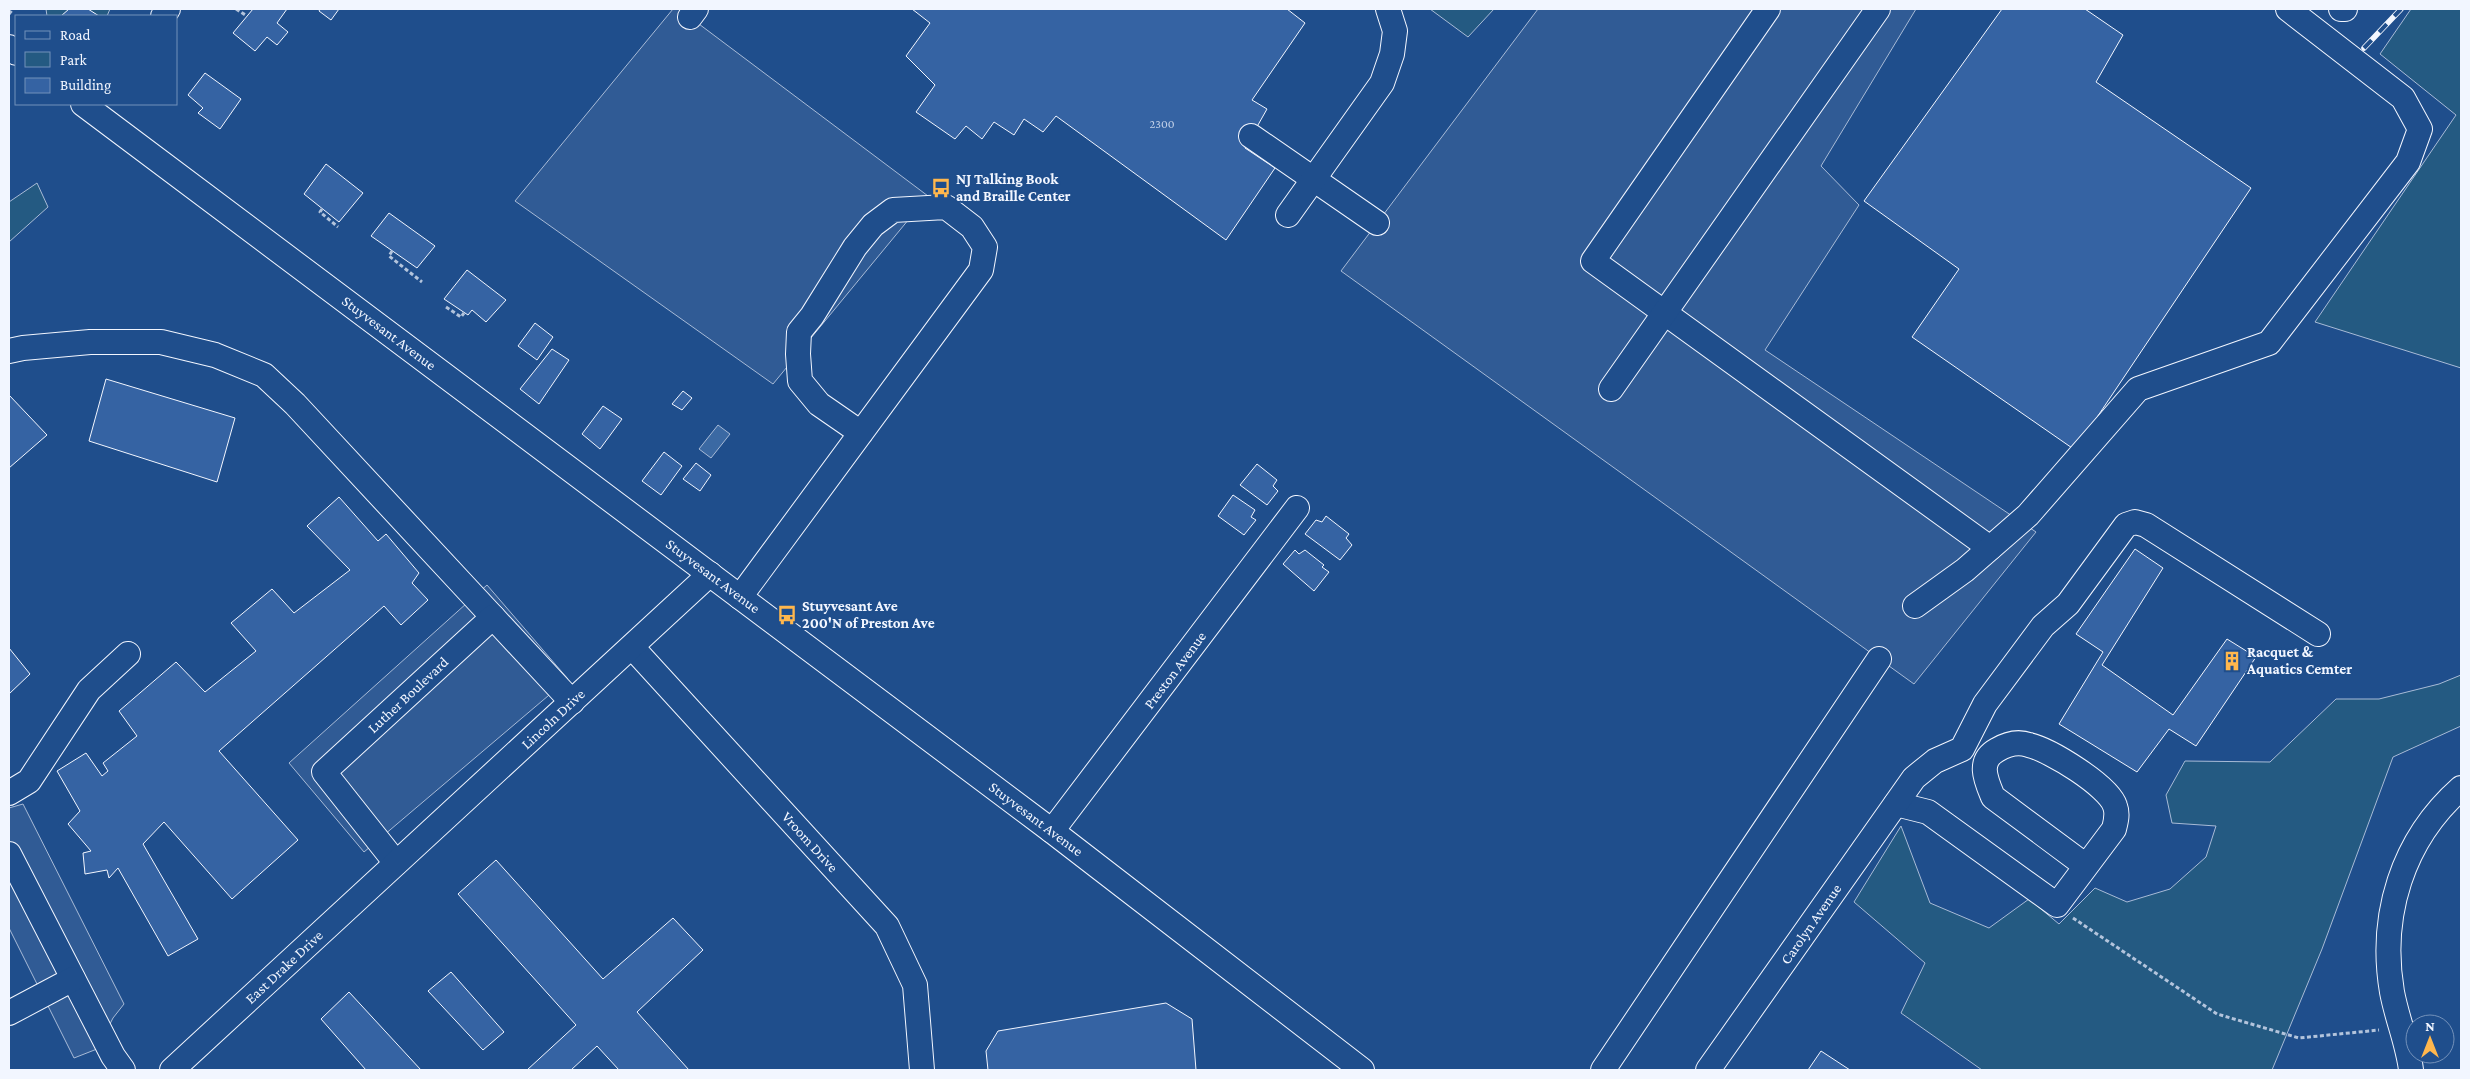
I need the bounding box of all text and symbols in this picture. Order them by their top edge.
legend [15,15,178,105]
text: Road [60,27,91,43]
text: Park [60,52,87,68]
text: Building [60,77,111,94]
house number: 2300 [1150,117,1175,131]
place label: NJ Talking Book and Braille Center [956,171,1071,204]
bus stop icon: NJ Talking Book and Braille Center [930,177,952,199]
street label: Stuyvesant Avenue [338,293,439,374]
street label: Stuyvesant Avenue [662,536,763,617]
place label: Stuyvesant Ave 200'N of Preston Ave [802,598,935,631]
bus stop icon: Stuyvesant Ave 200'N of Preston Ave [776,604,798,626]
street label: Preston Avenue [1141,628,1209,712]
place label: Racquet & Aquatics Cemter [2246,644,2352,677]
building icon: Racquet & Aquatics Cemter [2221,650,2243,672]
street label: Luther Boulevard [365,654,452,736]
street label: Lincoln Drive [518,685,588,752]
street label: Stuyvesant Avenue [985,779,1086,860]
street label: Vroom Drive [779,809,842,876]
street label: Carolyn Avenue [1777,881,1846,968]
street label: East Drake Drive [242,927,326,1007]
north arrow [2405,1014,2455,1064]
text: N [2425,1018,2435,1034]

